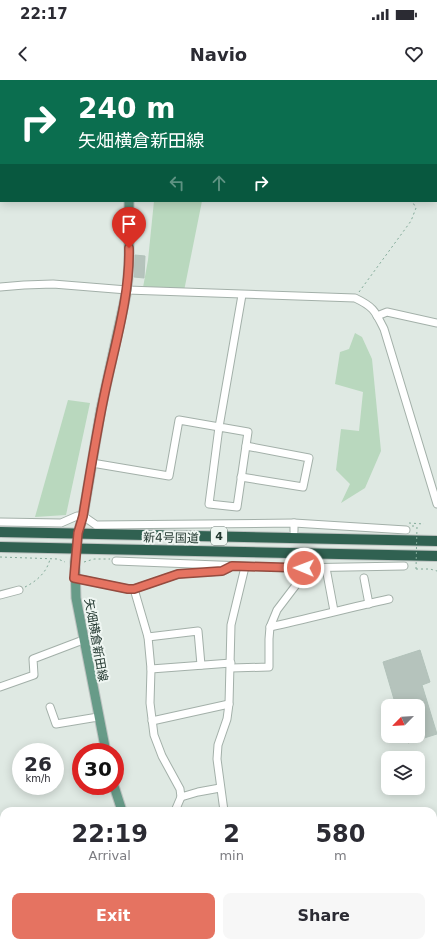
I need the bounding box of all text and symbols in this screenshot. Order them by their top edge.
text: 22:17 [20,5,68,23]
icon: back [12,43,34,65]
icon: heart [403,43,425,65]
text: Navio [190,44,247,65]
text: 240 m [78,92,175,125]
icon: right [12,96,64,148]
text: 矢畑横倉新田線 [78,130,204,151]
icon: left [166,172,188,194]
icon: ahead [208,172,230,194]
icon: right [250,172,272,194]
pin [112,207,146,248]
icon: arrive [118,213,140,235]
road number: 4 [211,527,227,545]
street label: 新4号国道 [143,531,199,545]
position arrow [283,547,325,589]
street label: 矢畑横倉新田線 [82,597,110,683]
north arrow [381,699,425,743]
map controls [381,699,425,795]
speed limit sign: 30 [72,743,124,795]
button: layers [381,751,425,795]
text: 26 [24,752,52,776]
text: km/h [25,773,51,784]
text: 22:19 [71,820,148,848]
text: 2 [223,820,240,848]
text: 580 [315,820,365,848]
text: Arrival [89,848,131,863]
text: min [219,848,244,863]
text: m [334,848,347,863]
button: Exit [12,893,215,939]
button: Share [223,893,425,939]

